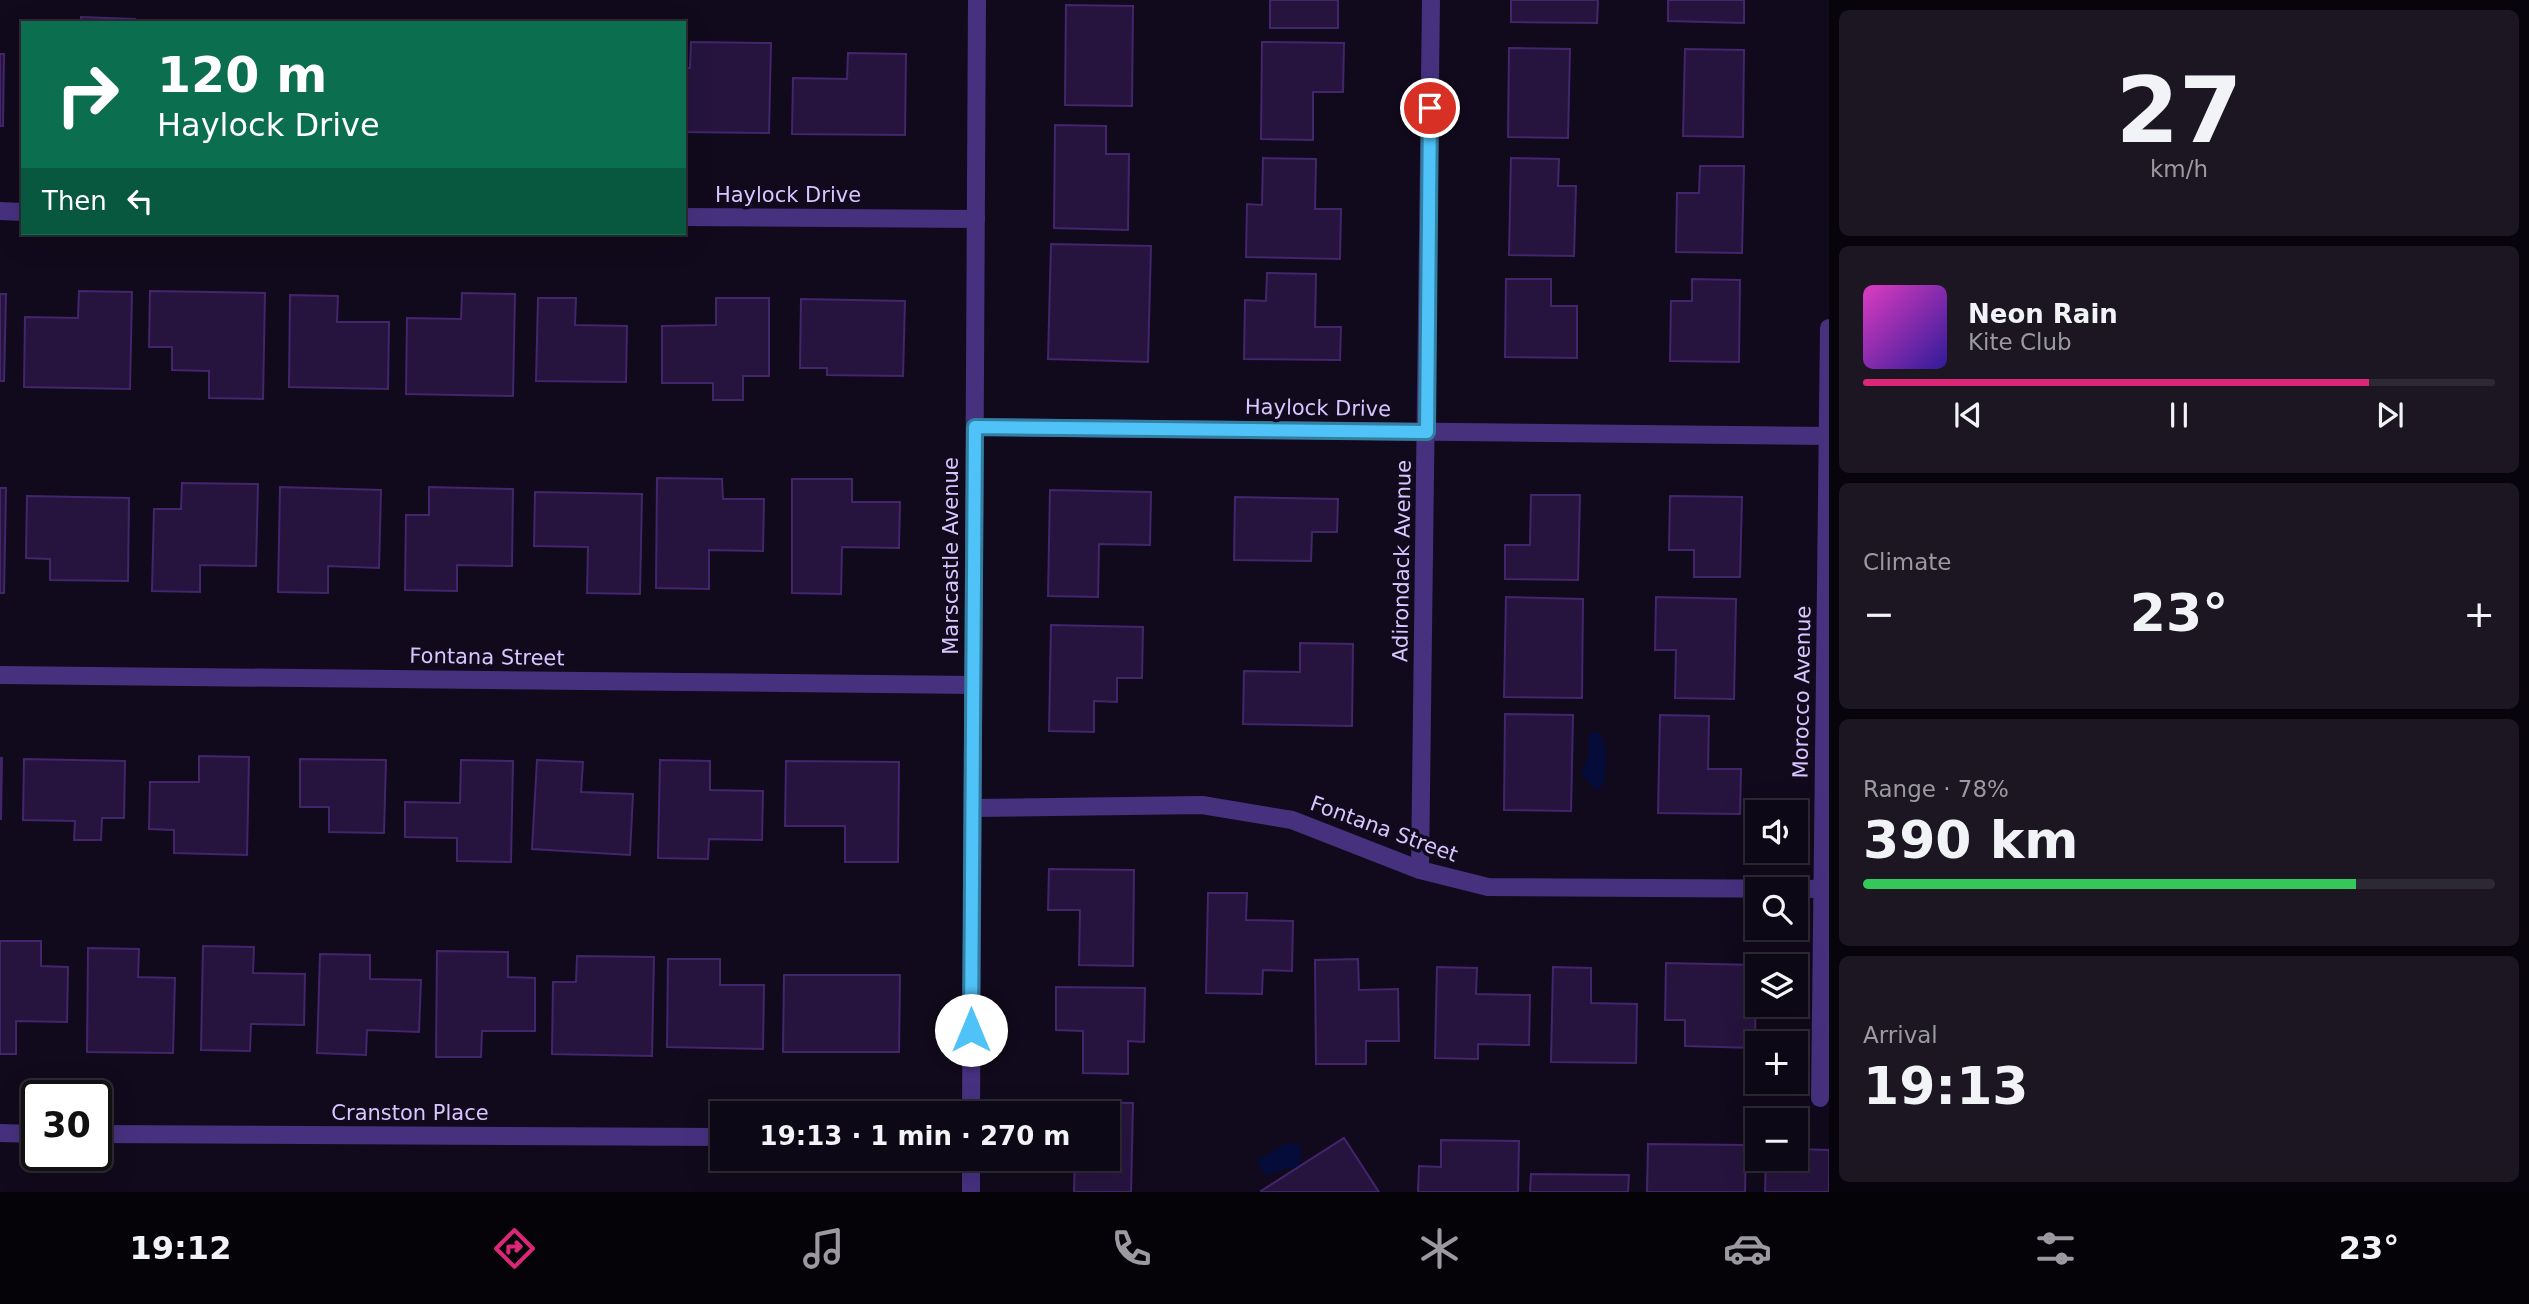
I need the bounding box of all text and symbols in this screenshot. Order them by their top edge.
text: 120 m [157,47,327,104]
icon: right [42,49,133,140]
text: 27 [2116,58,2242,163]
pin [1400,78,1460,138]
icon: arrive [1411,89,1449,127]
text: Haylock Drive [157,106,380,144]
text: km/h [2150,156,2208,182]
icon: left [121,182,159,220]
street label: Haylock Drive [715,183,861,207]
text: Then [42,186,107,216]
text: Neon Rain [1968,299,2118,329]
text: Kite Club [1968,329,2072,355]
street label: Haylock Drive [1245,395,1391,421]
icon: previous [1949,396,1987,434]
icon: pause [2160,396,2198,434]
icon: next [2371,396,2409,434]
street label: Marscastle Avenue [939,457,963,655]
street label: Adirondack Avenue [1388,460,1416,662]
text: Climate [1863,549,1952,575]
text: 23° [2130,583,2228,643]
text: − [1863,592,1895,636]
text: + [2463,592,2495,636]
street label: Morocco Avenue [1788,605,1816,779]
street label: Fontana Street [409,644,565,670]
text: Range · 78% [1863,776,2009,802]
street label: Fontana Street [1307,791,1461,867]
map controls [1745,800,1808,1171]
button: sound [1745,800,1808,863]
text: 390 km [1863,810,2078,870]
button: search [1745,877,1808,940]
button: layers [1745,954,1808,1017]
position arrow [934,993,1008,1067]
text: Arrival [1863,1022,1938,1048]
button: + [1745,1031,1808,1094]
text: 19:13 [1863,1056,2029,1116]
speed limit sign: 30 [21,1080,112,1171]
street label: Cranston Place [331,1101,489,1125]
button: − [1745,1108,1808,1171]
text: 19:13 · 1 min · 270 m [760,1121,1070,1151]
icon: directions [490,1224,539,1273]
icon: music [799,1224,848,1273]
icon: phone [1107,1224,1156,1273]
icon: climate [1415,1224,1464,1273]
icon: car [1723,1224,1772,1273]
icon: filters [2031,1224,2080,1273]
text: 19:12 [130,1229,231,1267]
text: 23° [2339,1229,2399,1267]

